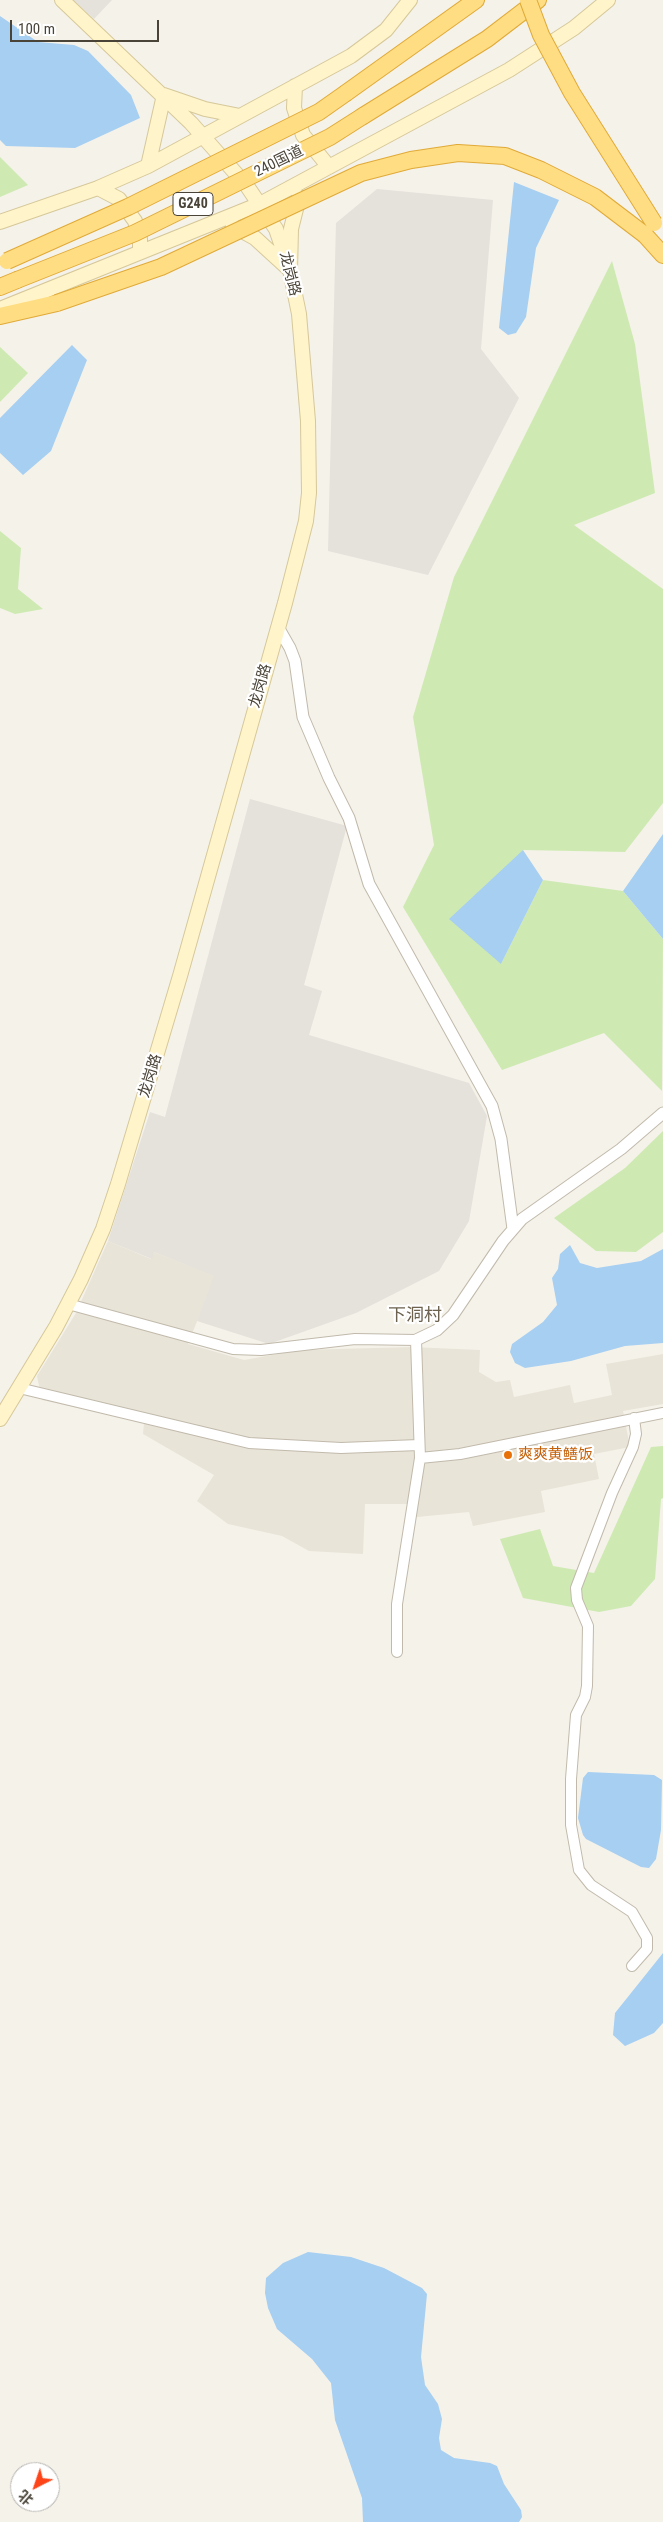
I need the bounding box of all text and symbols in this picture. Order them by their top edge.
scale bar [12,10,161,42]
text: 100 m [18,20,55,38]
street label: 240国道 [252,142,306,182]
road number: G240 [173,192,213,215]
street label: 龙岗路 [275,250,303,298]
street label: 龙岗路 [246,662,276,710]
street label: 龙岗路 [136,1052,166,1100]
district label: 下洞村 [388,1305,442,1327]
place label: 爽爽黄鳝饭 [518,1446,593,1464]
marker: 爽爽黄鳝饭 [502,1449,514,1461]
north arrow [10,2462,60,2512]
text: 北 [15,2487,36,2508]

